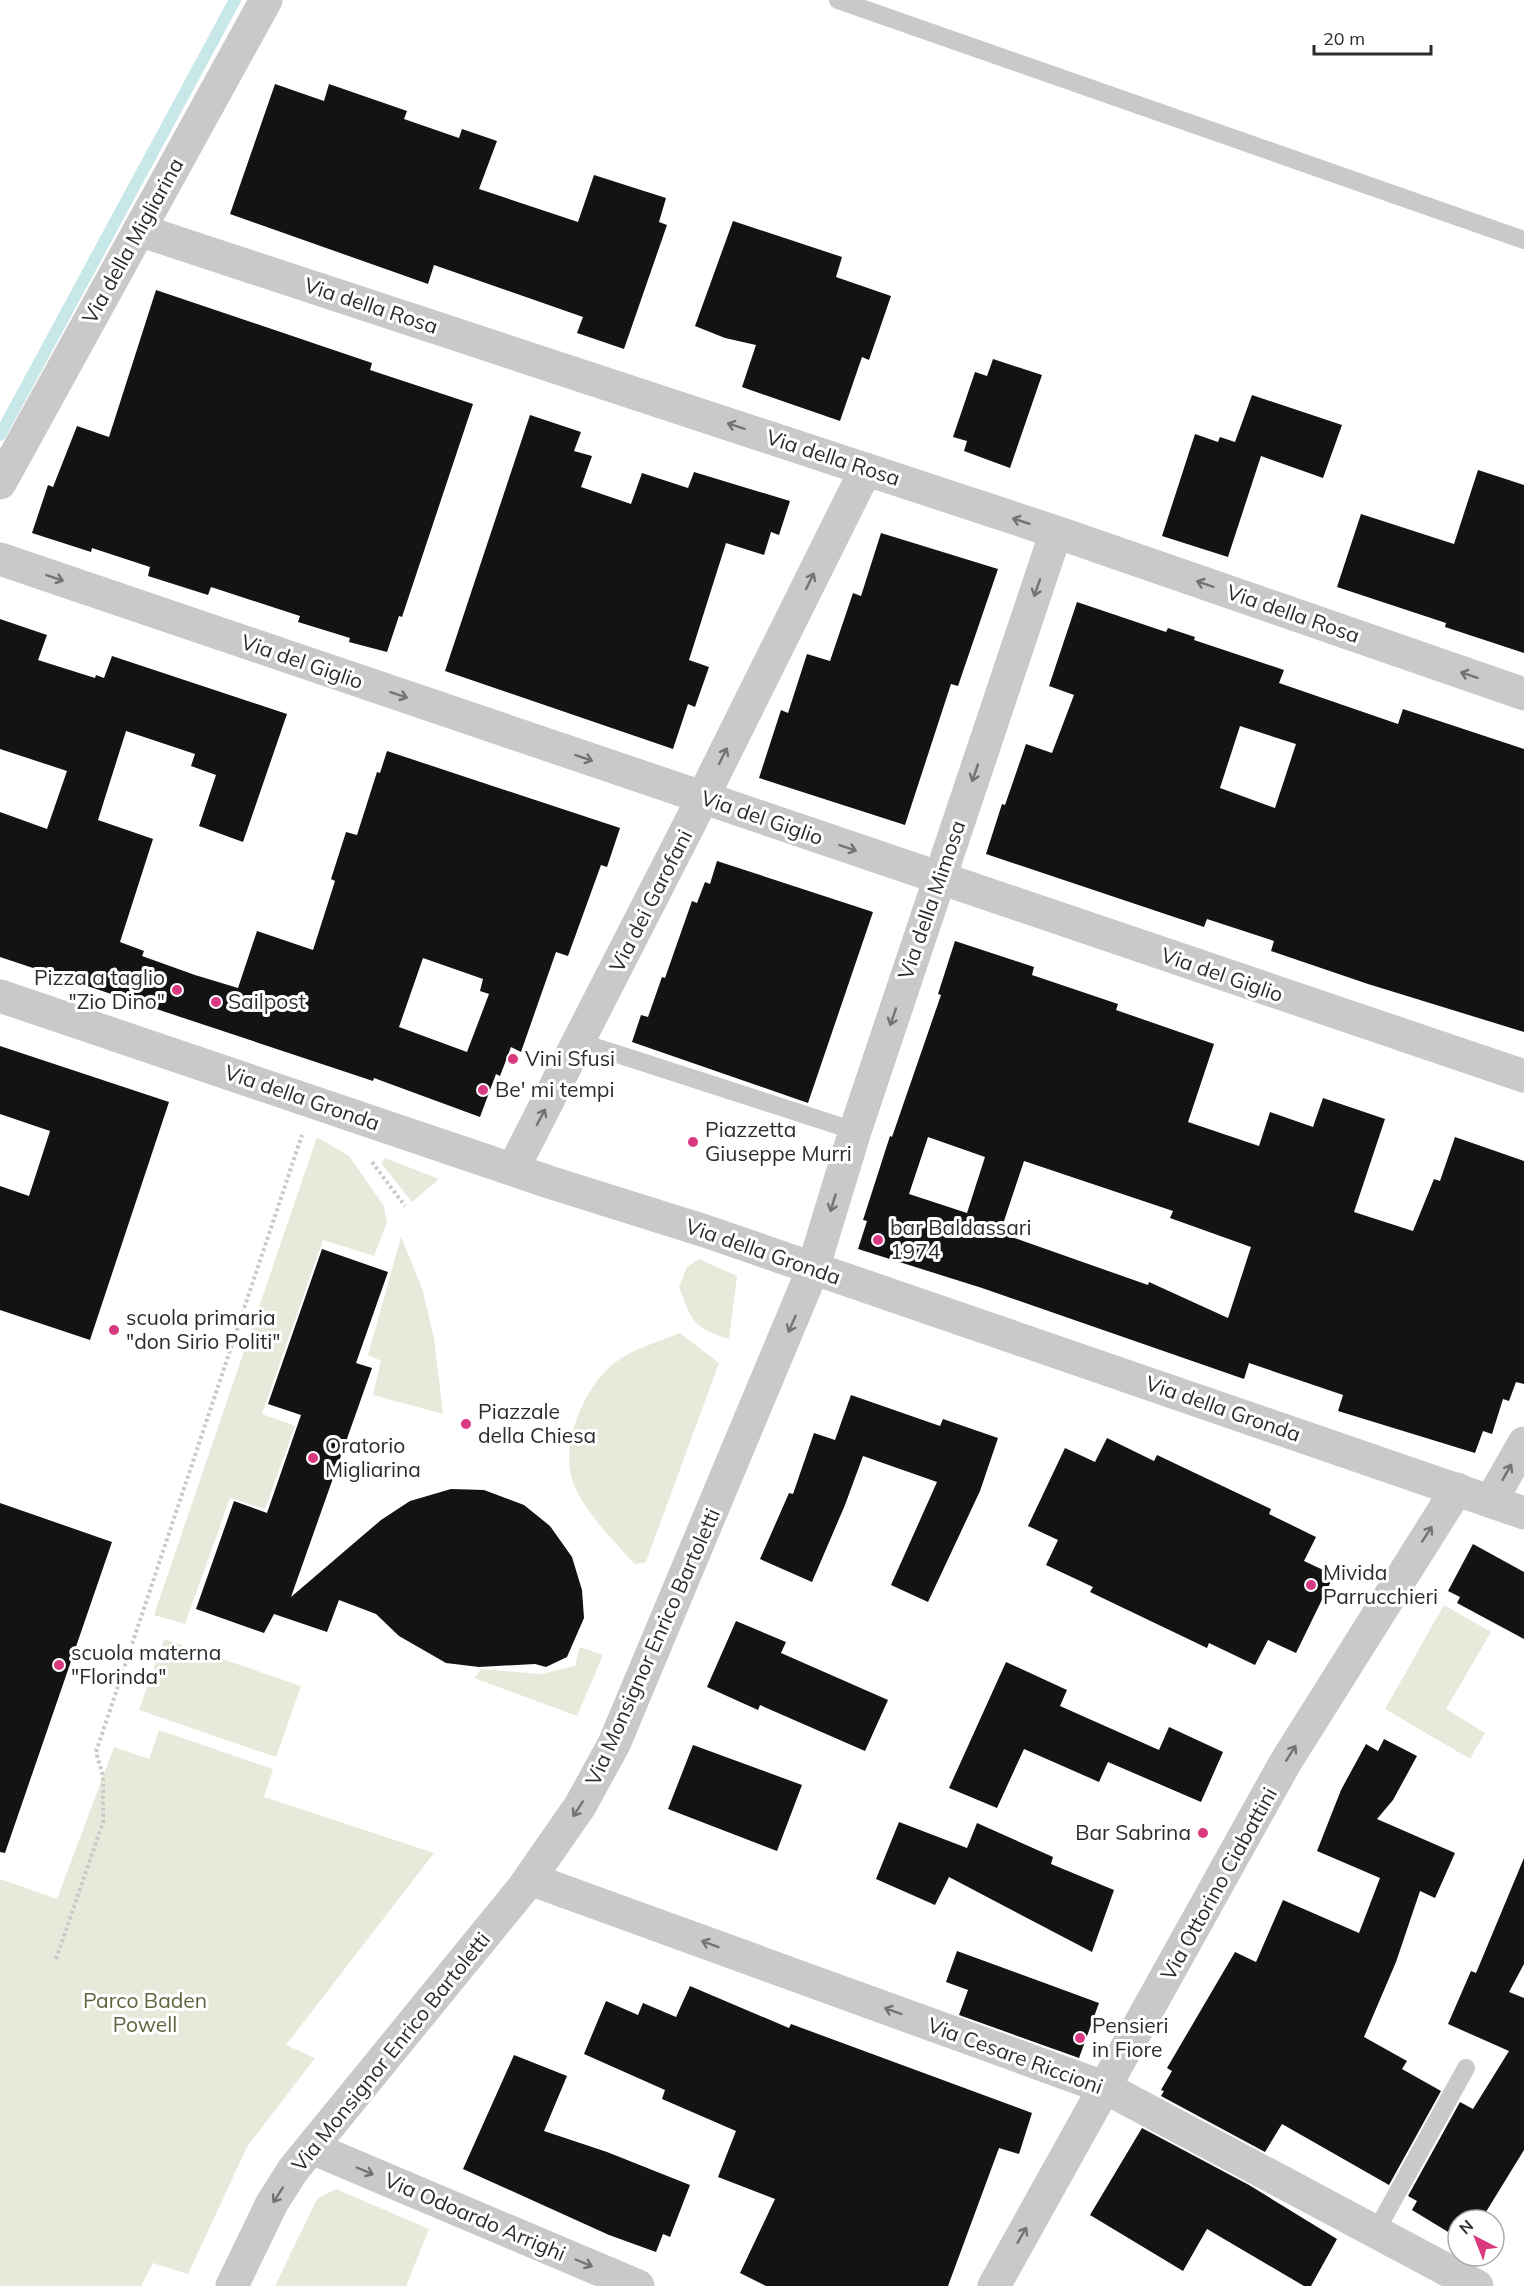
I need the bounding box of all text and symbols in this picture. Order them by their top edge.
scale bar [1314,18,1431,56]
text: 20 m [1323,27,1365,50]
street label: Via della Migliarina [76,153,188,328]
street label: Via della Rosa [301,271,441,339]
one-way arrow [727,420,746,431]
street label: Via della Rosa [763,423,903,491]
one-way arrow [1012,514,1030,525]
one-way arrow [45,573,64,584]
one-way arrow [804,573,816,590]
one-way arrow [1196,577,1215,588]
one-way arrow [1031,578,1042,597]
street label: Via della Rosa [1223,578,1363,648]
street label: Via del Giglio [238,628,367,694]
one-way arrow [1460,669,1479,680]
one-way arrow [389,690,408,701]
one-way arrow [718,747,730,765]
one-way arrow [574,753,593,764]
one-way arrow [969,763,980,782]
street label: Via del Giglio [698,784,827,850]
street label: Via della Mimosa [892,817,970,983]
street label: Via dei Garofani [603,825,697,976]
one-way arrow [838,843,857,854]
street label: Via del Giglio [1158,941,1287,1007]
place label: Pizza a taglio "Zio Dino" [34,964,165,1014]
marker: Pizza a taglio "Zio Dino" [170,983,184,997]
place label: Sailpost [228,988,306,1014]
marker: Sailpost [209,995,223,1009]
one-way arrow [887,1007,898,1026]
place label: Vini Sfusi [525,1045,615,1071]
marker: Vini Sfusi [506,1052,520,1066]
street label: Via della Gronda [221,1058,383,1136]
place label: Be' mi tempi [495,1076,614,1102]
marker: Be' mi tempi [476,1083,490,1097]
one-way arrow [535,1108,547,1126]
place label: Piazzetta Giuseppe Murri [705,1116,852,1166]
marker: Piazzetta Giuseppe Murri [686,1135,700,1149]
one-way arrow [827,1193,838,1212]
street label: Via della Gronda [682,1212,844,1290]
place label: bar Baldassari 1974 [890,1214,1031,1264]
marker: bar Baldassari 1974 [871,1233,885,1247]
place label: scuola primaria "don Sirio Politi" [126,1304,281,1354]
one-way arrow [786,1314,797,1332]
marker: scuola primaria "don Sirio Politi" [107,1323,121,1337]
street label: Via della Gronda [1142,1369,1304,1447]
place label: Piazzale della Chiesa [478,1398,596,1448]
marker: Piazzale della Chiesa [459,1417,473,1431]
place label: Oratorio Migliarina [325,1432,421,1482]
marker: Oratorio Migliarina [306,1451,320,1465]
one-way arrow [1501,1464,1513,1481]
street label: Via Monsignor Enrico Bartoletti [579,1504,725,1789]
one-way arrow [1422,1526,1434,1543]
place label: Mivida Parrucchieri [1323,1559,1438,1609]
marker: Mivida Parrucchieri [1304,1578,1318,1592]
place label: scuola materna "Florinda" [71,1639,221,1689]
marker: scuola materna "Florinda" [52,1658,66,1672]
one-way arrow [1286,1745,1298,1762]
street label: Via Ottorino Ciabattini [1154,1783,1282,1985]
one-way arrow [572,1800,584,1817]
place label: Bar Sabrina [1075,1819,1191,1845]
marker: Bar Sabrina [1196,1826,1210,1840]
street label: Via Monsignor Enrico Bartoletti [286,1926,495,2176]
one-way arrow [701,1938,720,1949]
park label: Parco Baden Powell [83,1987,207,2037]
one-way arrow [884,2004,903,2015]
street label: Via Cesare Riccioni [924,2011,1107,2099]
place label: Pensieri in Fiore [1092,2012,1168,2062]
marker: Pensieri in Fiore [1073,2031,1087,2045]
one-way arrow [356,2166,374,2177]
street label: Via Odoardo Arrighi [381,2166,570,2266]
one-way arrow [271,2186,284,2203]
north arrow [1446,2208,1506,2268]
text: N [1455,2215,1477,2238]
one-way arrow [1017,2227,1029,2244]
one-way arrow [574,2258,592,2269]

